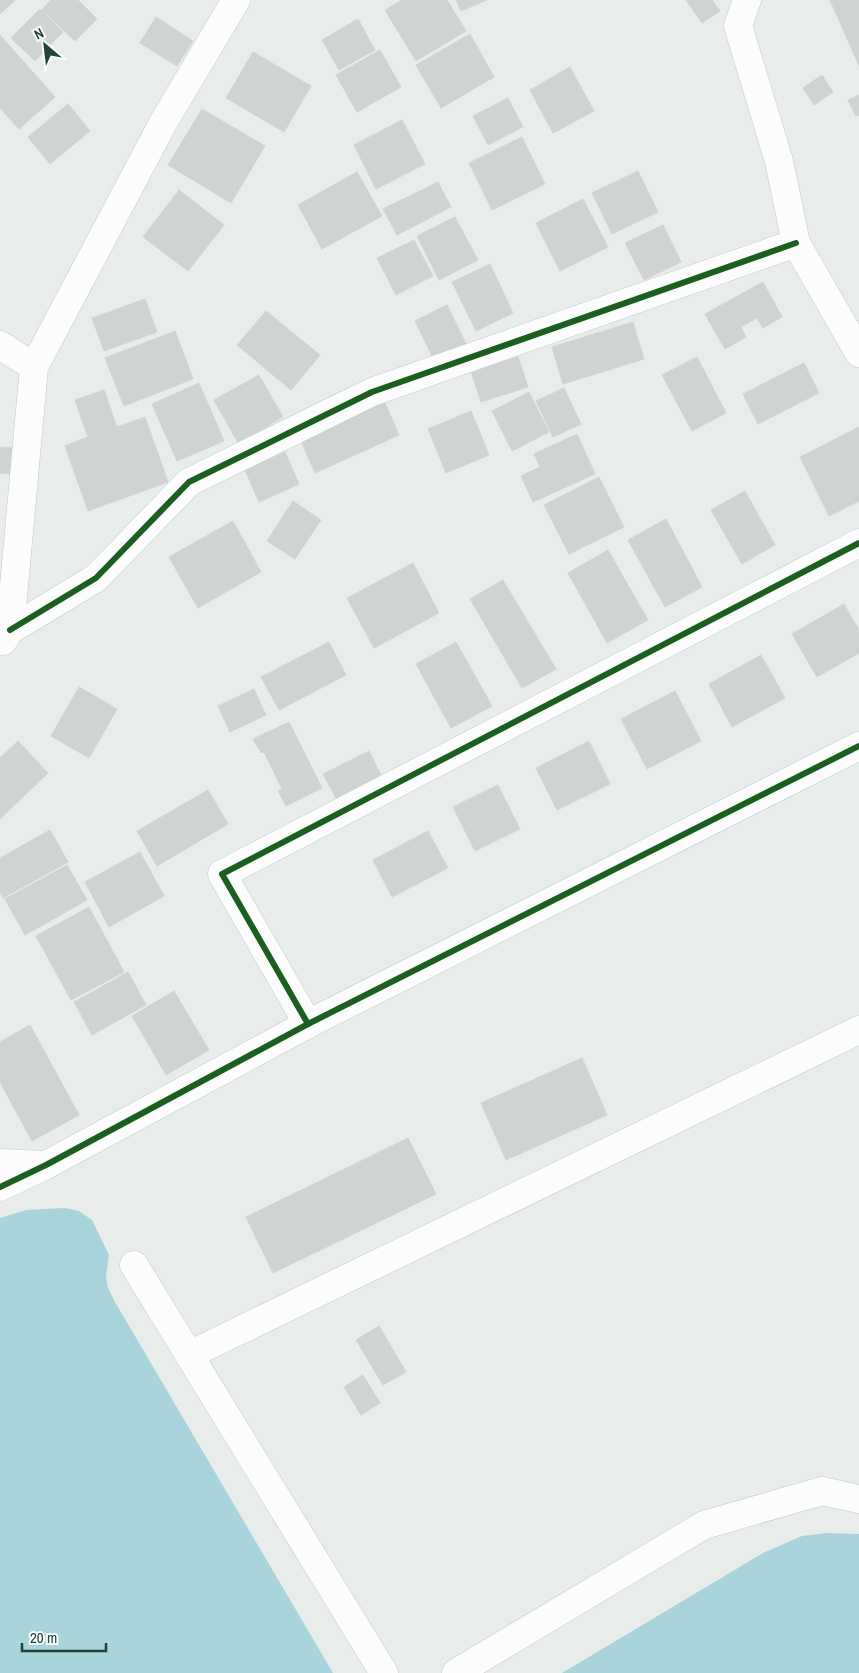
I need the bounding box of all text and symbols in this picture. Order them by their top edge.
north arrow [20,20,70,70]
text: N [31,24,47,43]
scale bar [22,1620,106,1652]
text: 20 m [30,1627,57,1648]

